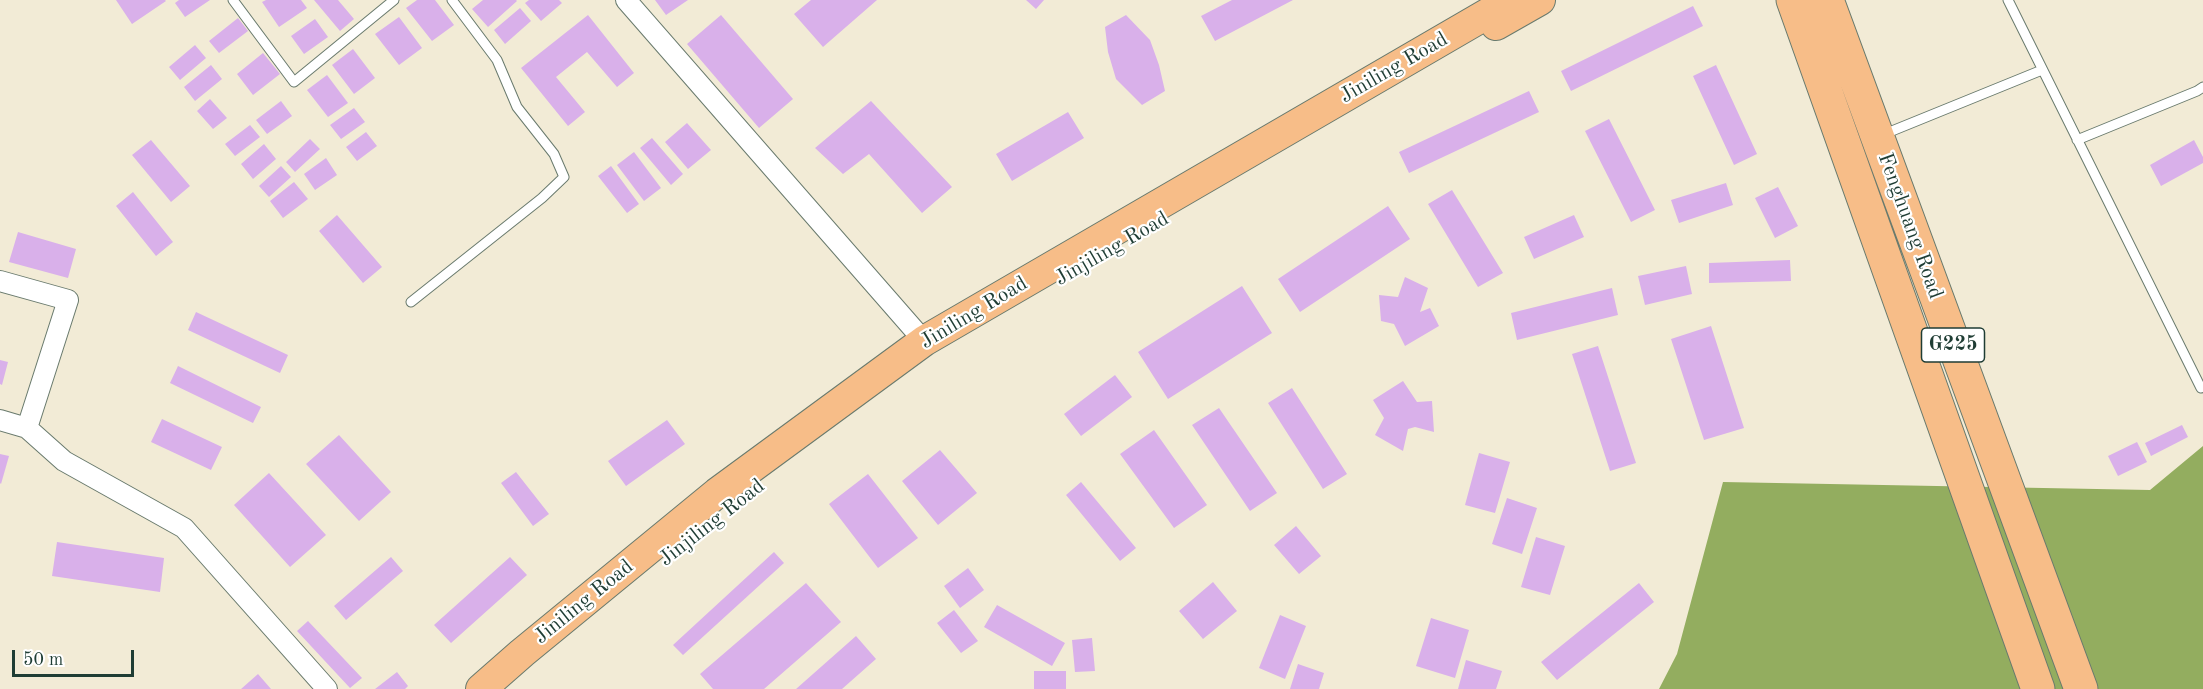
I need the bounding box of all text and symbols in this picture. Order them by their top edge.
street label: Jiniling Road [1335,27,1453,109]
street label: Fenghuang Road [1872,150,1948,302]
street label: Jinjiling Road [1051,206,1173,292]
street label: Jiniling Road [916,271,1032,355]
road number: G225 [1922,328,1984,362]
street label: Jinjiling Road [654,474,770,572]
street label: Jiniling Road [529,554,639,650]
scale bar [15,638,136,676]
text: 50 m [23,651,63,669]

